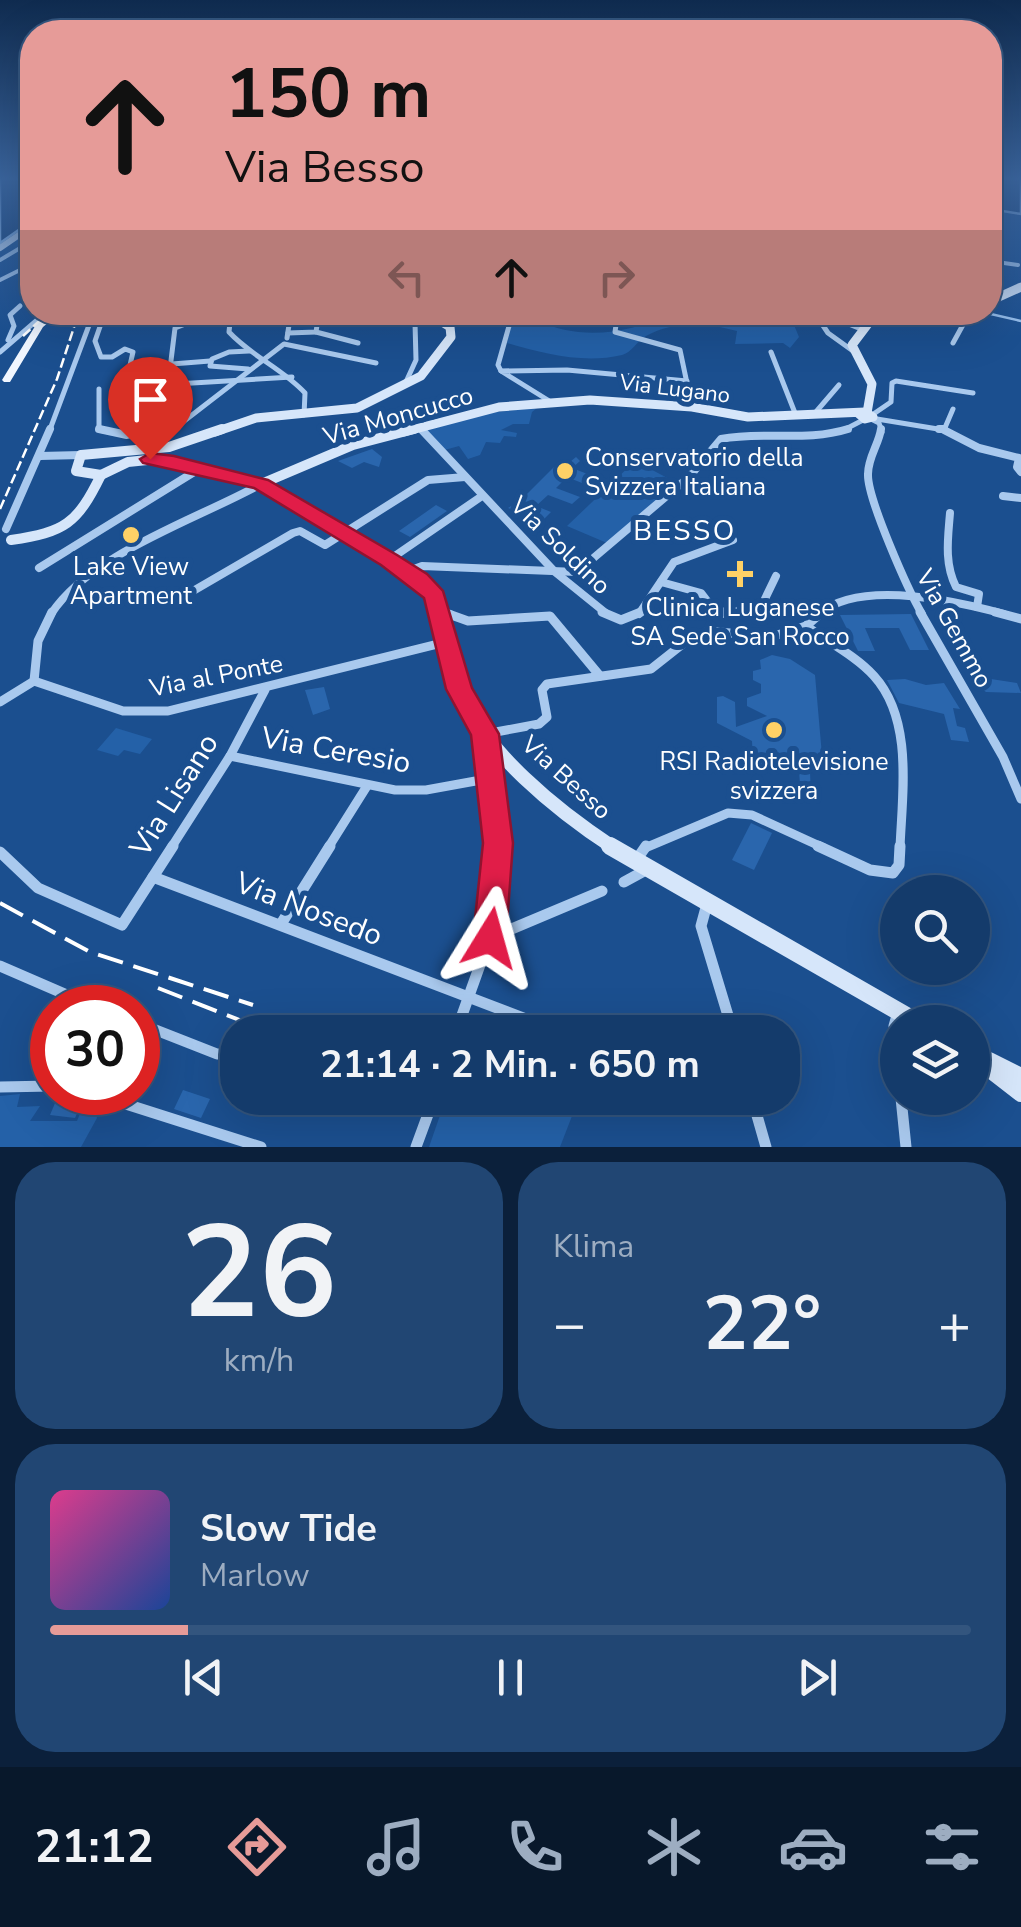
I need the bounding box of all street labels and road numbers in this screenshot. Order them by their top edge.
street label: Via Lugano [617,367,732,411]
street label: Via Moncucco [318,378,477,454]
street label: Via Soldino [502,488,618,602]
street label: Via Gemmo [907,562,1001,694]
street label: Via al Ponte [146,646,286,706]
street label: Via Ceresio [257,717,414,784]
street label: Via Lisano [120,726,229,866]
street label: Via Besso [513,727,619,827]
street label: Via Nosedo [228,862,388,956]

